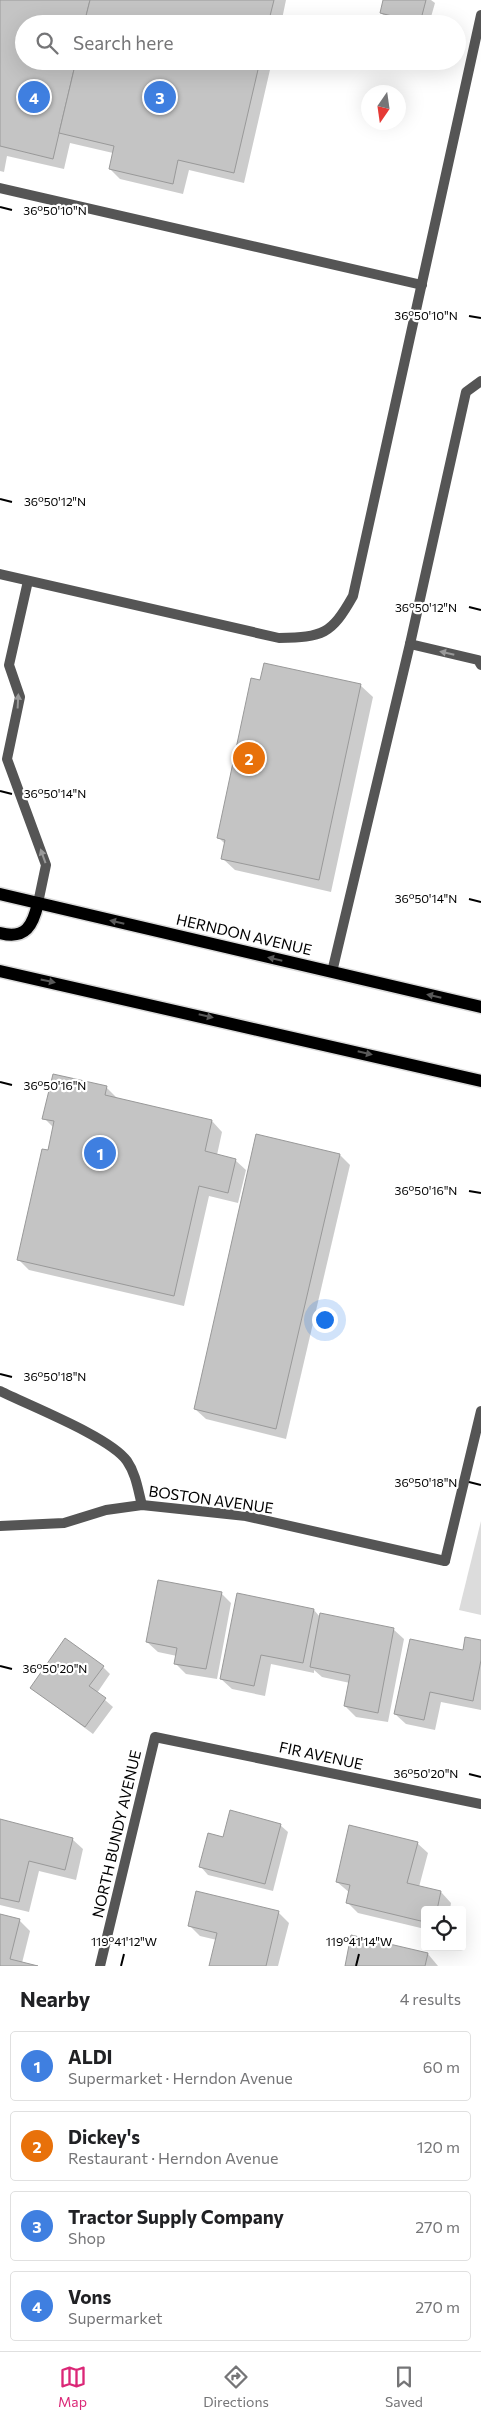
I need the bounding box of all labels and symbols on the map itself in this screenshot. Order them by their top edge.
pin: 4 [18,78,50,116]
pin: 3 [144,78,176,116]
north arrow [361,85,406,130]
text: 36°50'10"N [23,203,87,217]
text: 36°50'10"N [394,308,458,322]
text: 36°50'12"N [24,494,86,508]
text: 36°50'12"N [395,600,457,614]
one-way arrow [439,649,454,657]
one-way arrow [15,693,23,709]
pin: 2 [233,739,265,777]
text: 36°50'14"N [24,786,86,800]
one-way arrow [39,848,47,863]
text: 36°50'14"N [395,891,457,905]
street label: HERNDON AVENUE [175,910,314,958]
one-way arrow [110,918,125,926]
one-way arrow [268,955,283,963]
one-way arrow [40,977,55,985]
one-way arrow [426,992,441,1000]
one-way arrow [199,1012,214,1020]
one-way arrow [357,1049,372,1057]
text: 36°50'16"N [24,1078,86,1092]
pin: 1 [84,1134,116,1172]
text: 36°50'16"N [395,1183,457,1197]
your location [312,1307,338,1333]
text: 36°50'18"N [24,1369,86,1383]
text: 36°50'18"N [395,1475,457,1489]
street label: BOSTON AVENUE [148,1481,275,1517]
text: 36°50'20"N [23,1661,87,1675]
street label: FIR AVENUE [278,1737,365,1773]
street label: NORTH BUNDY AVENUE [88,1748,144,1919]
text: 36°50'20"N [394,1766,458,1780]
text: 119°41'12"W [91,1934,157,1948]
text: 119°41'14"W [326,1934,392,1948]

